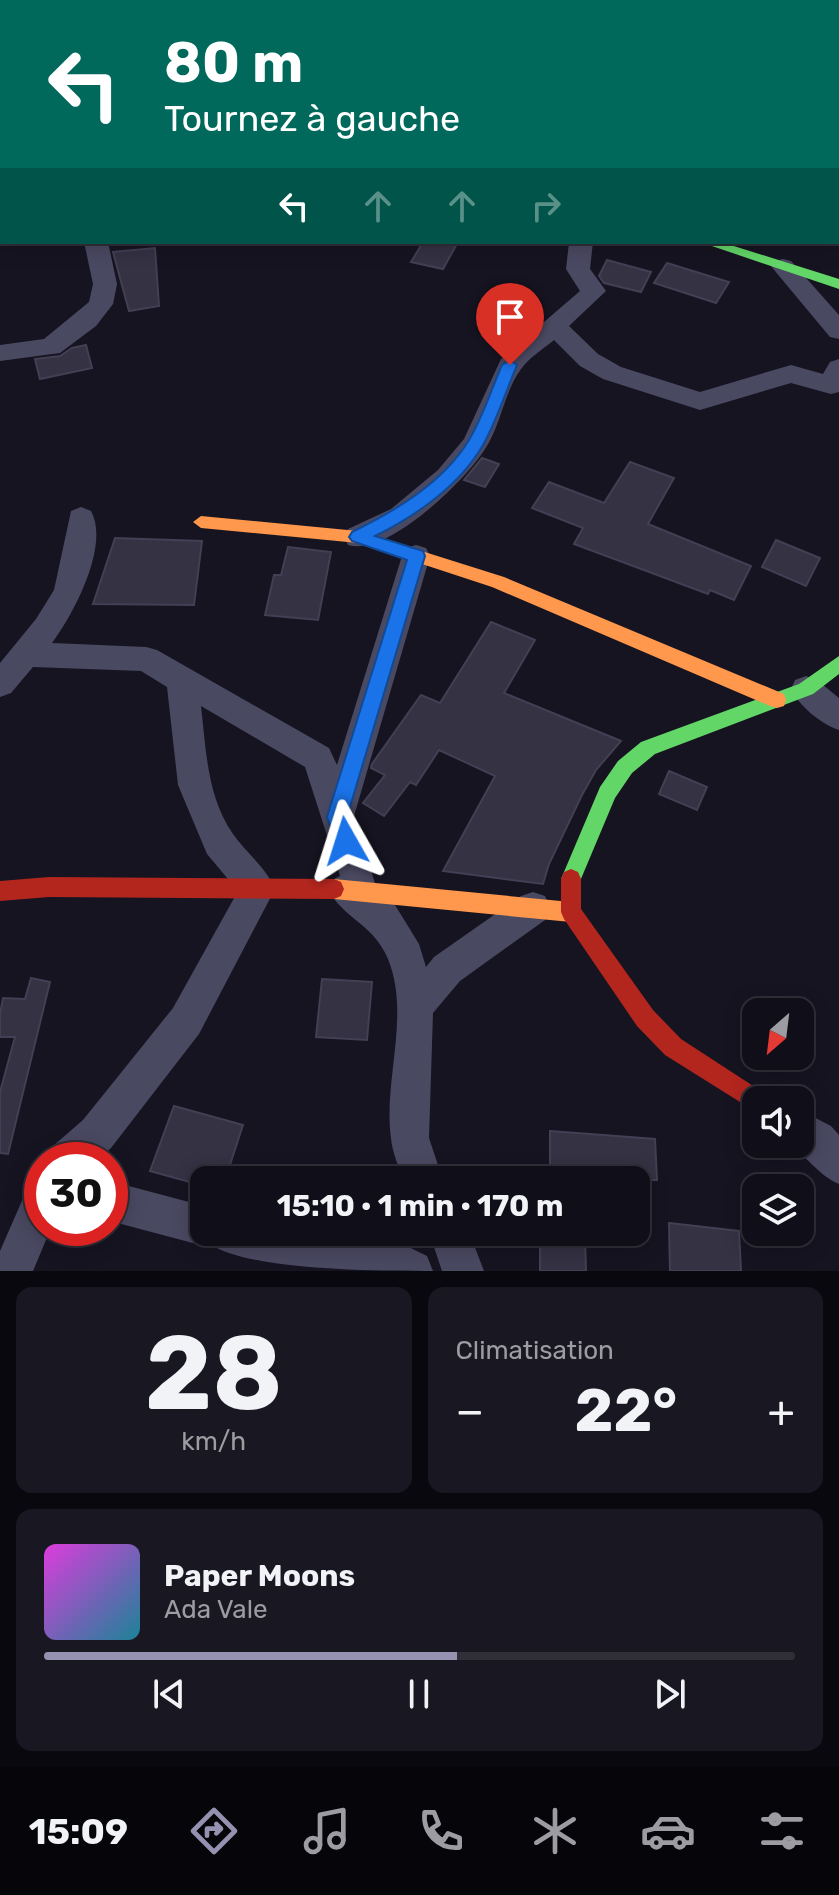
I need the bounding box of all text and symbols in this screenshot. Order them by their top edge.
text: 80 m [164,30,303,96]
icon: left [32,32,136,136]
text: Tournez à gauche [164,97,460,140]
icon: left [272,184,316,228]
icon: ahead [356,184,400,228]
icon: ahead [440,184,484,228]
icon: right [524,184,568,228]
pin [476,283,544,365]
icon: arrive [488,295,532,339]
position arrow [304,799,388,883]
north arrow [742,998,814,1070]
map controls [742,998,814,1246]
button: sound [742,1086,814,1158]
speed limit sign: 30 [24,1142,128,1246]
button: layers [742,1174,814,1246]
text: 15:10 · 1 min · 170 m [277,1188,563,1224]
text: 28 [145,1312,283,1435]
text: Climatisation [456,1335,614,1366]
text: 22° [575,1375,677,1446]
text: − [456,1385,484,1437]
text: + [768,1385,795,1437]
text: km/h [181,1426,246,1457]
text: Paper Moons [164,1558,355,1594]
text: Ada Vale [164,1594,268,1625]
icon: previous [147,1672,191,1716]
icon: pause [397,1672,441,1716]
icon: next [648,1672,692,1716]
icon: directions [186,1803,242,1859]
icon: music [299,1803,355,1859]
icon: phone [413,1803,469,1859]
icon: climate [527,1803,583,1859]
icon: car [640,1803,696,1859]
icon: filters [754,1803,810,1859]
text: 15:09 [29,1810,128,1853]

